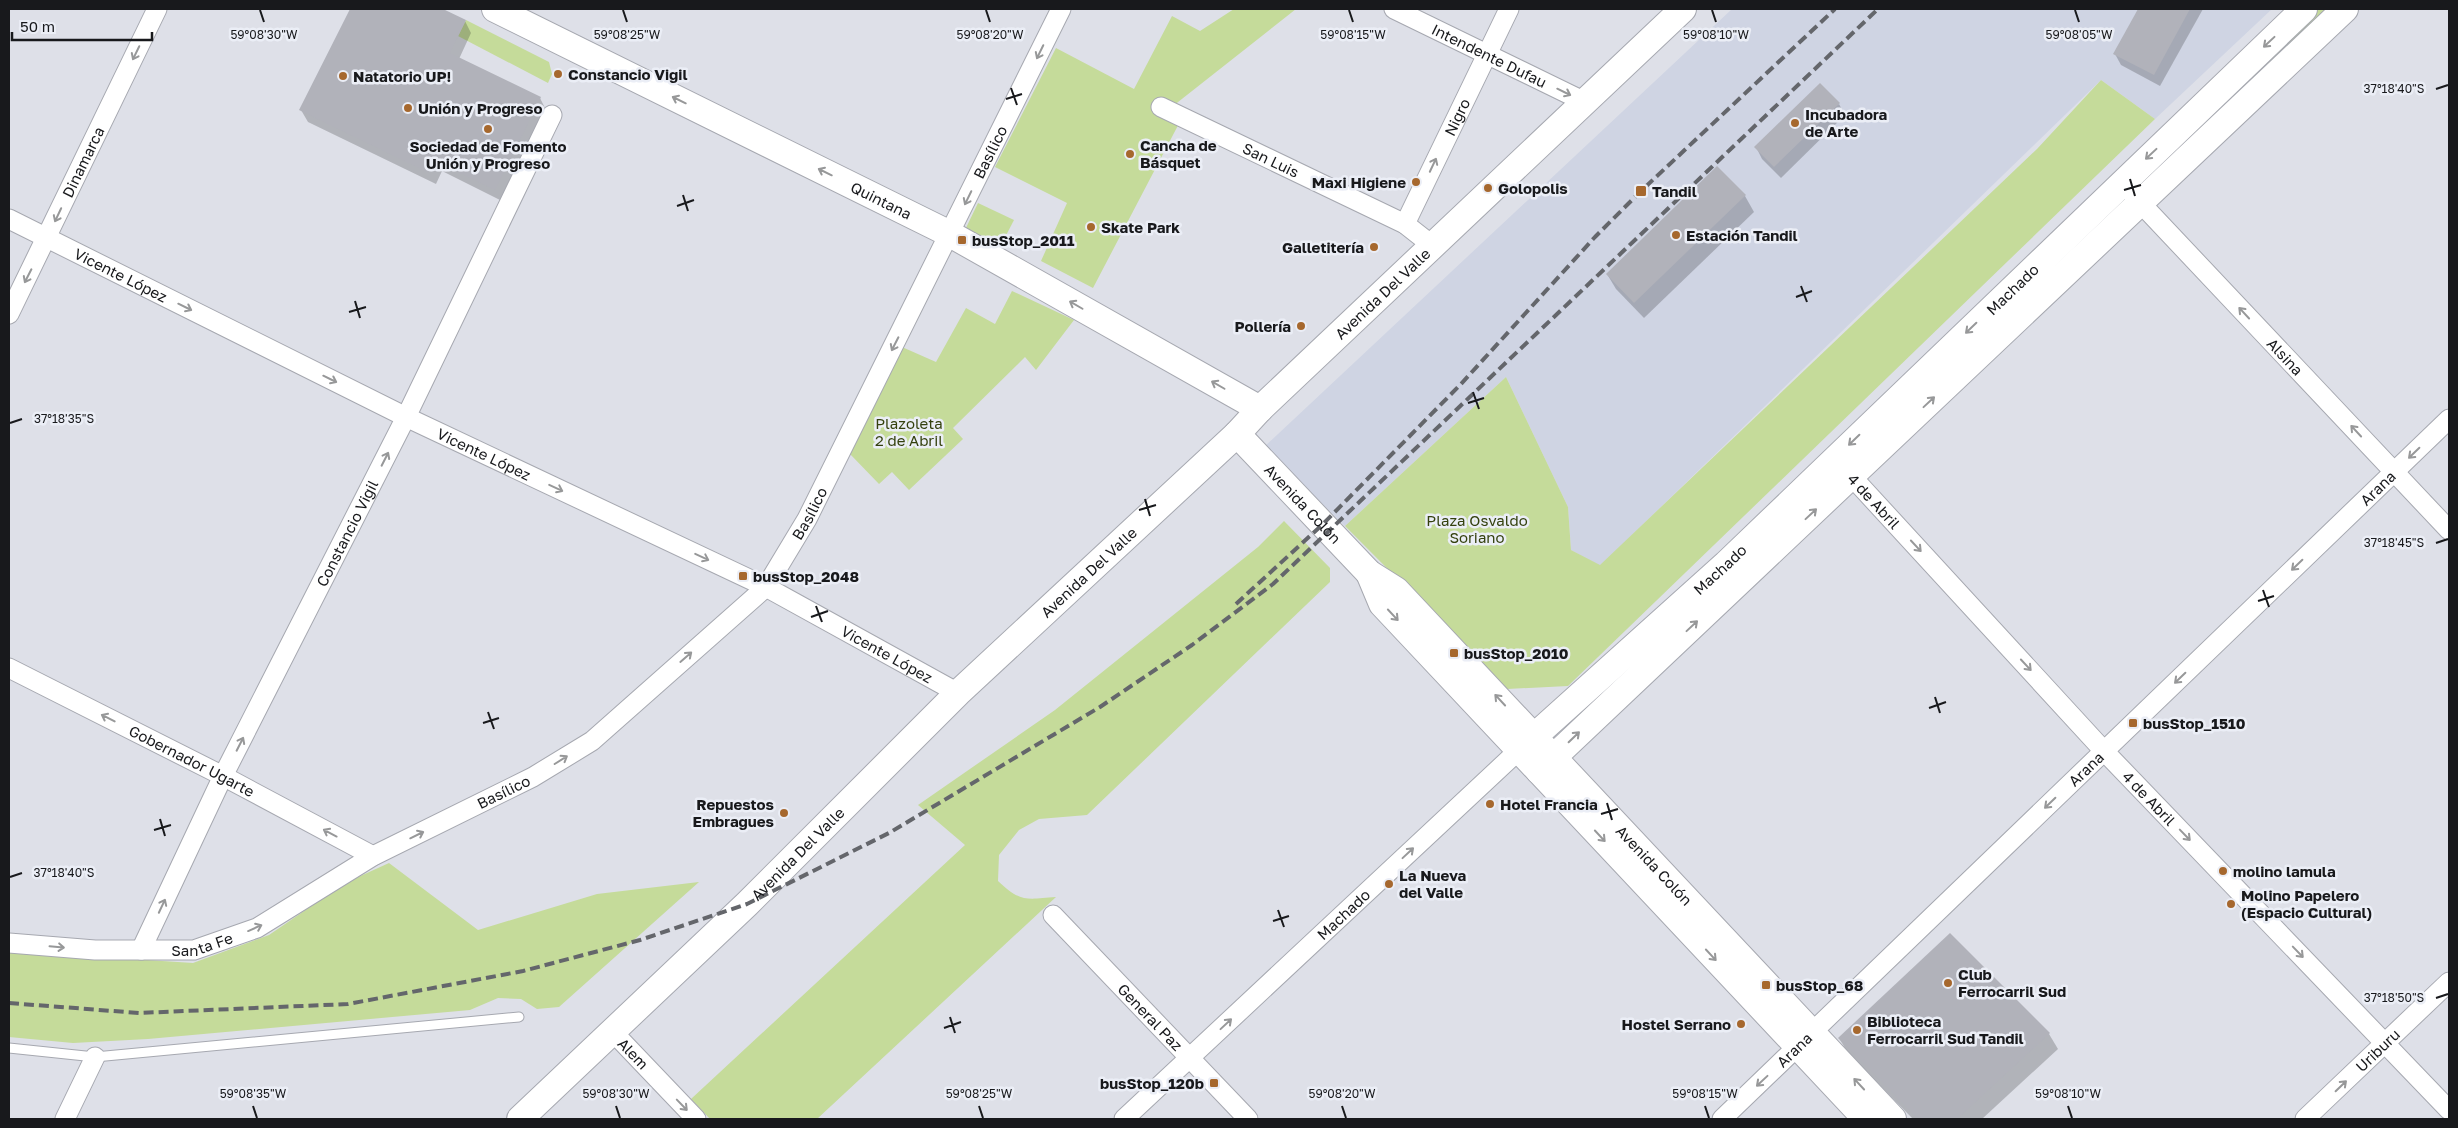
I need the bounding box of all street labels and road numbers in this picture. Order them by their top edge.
street label: Intendente Dufau [1429,20,1550,91]
street label: Nigro [1440,95,1473,139]
street label: Basílico [969,122,1011,181]
street label: Dinamarca [58,124,108,200]
street label: San Luis [1240,139,1302,181]
street label: Quintana [848,177,915,223]
street label: Vicente López [71,244,171,306]
street label: Avenida Del Valle [1331,244,1434,343]
street label: Machado [1982,260,2042,318]
street label: Alsina [2264,334,2307,379]
street label: Vicente López [434,424,534,484]
street label: Avenida Colón [1261,460,1345,547]
street label: Arana [2356,467,2399,509]
street label: 4 de Abril [1844,470,1904,532]
street label: Constancio Vigil [312,477,382,589]
street label: Basílico [788,484,830,543]
street label: Avenida Del Valle [1037,523,1140,621]
street label: Machado [1689,541,1750,598]
street label: Vicente López [838,621,936,686]
street label: Gobernador Ugarte [126,721,258,800]
street label: Arana [2064,748,2107,790]
street label: 4 de Abril [2119,767,2180,829]
street label: Basílico [474,771,533,812]
street label: Avenida Del Valle [747,803,848,904]
street label: Avenida Colón [1613,821,1696,909]
street label: Machado [1313,885,1373,943]
street label: Santa Fe [171,928,235,959]
street label: General Paz [1114,980,1187,1054]
street label: Uriburu [2352,1025,2403,1075]
street label: Arana [1773,1029,1815,1071]
street label: Alem [614,1034,652,1073]

